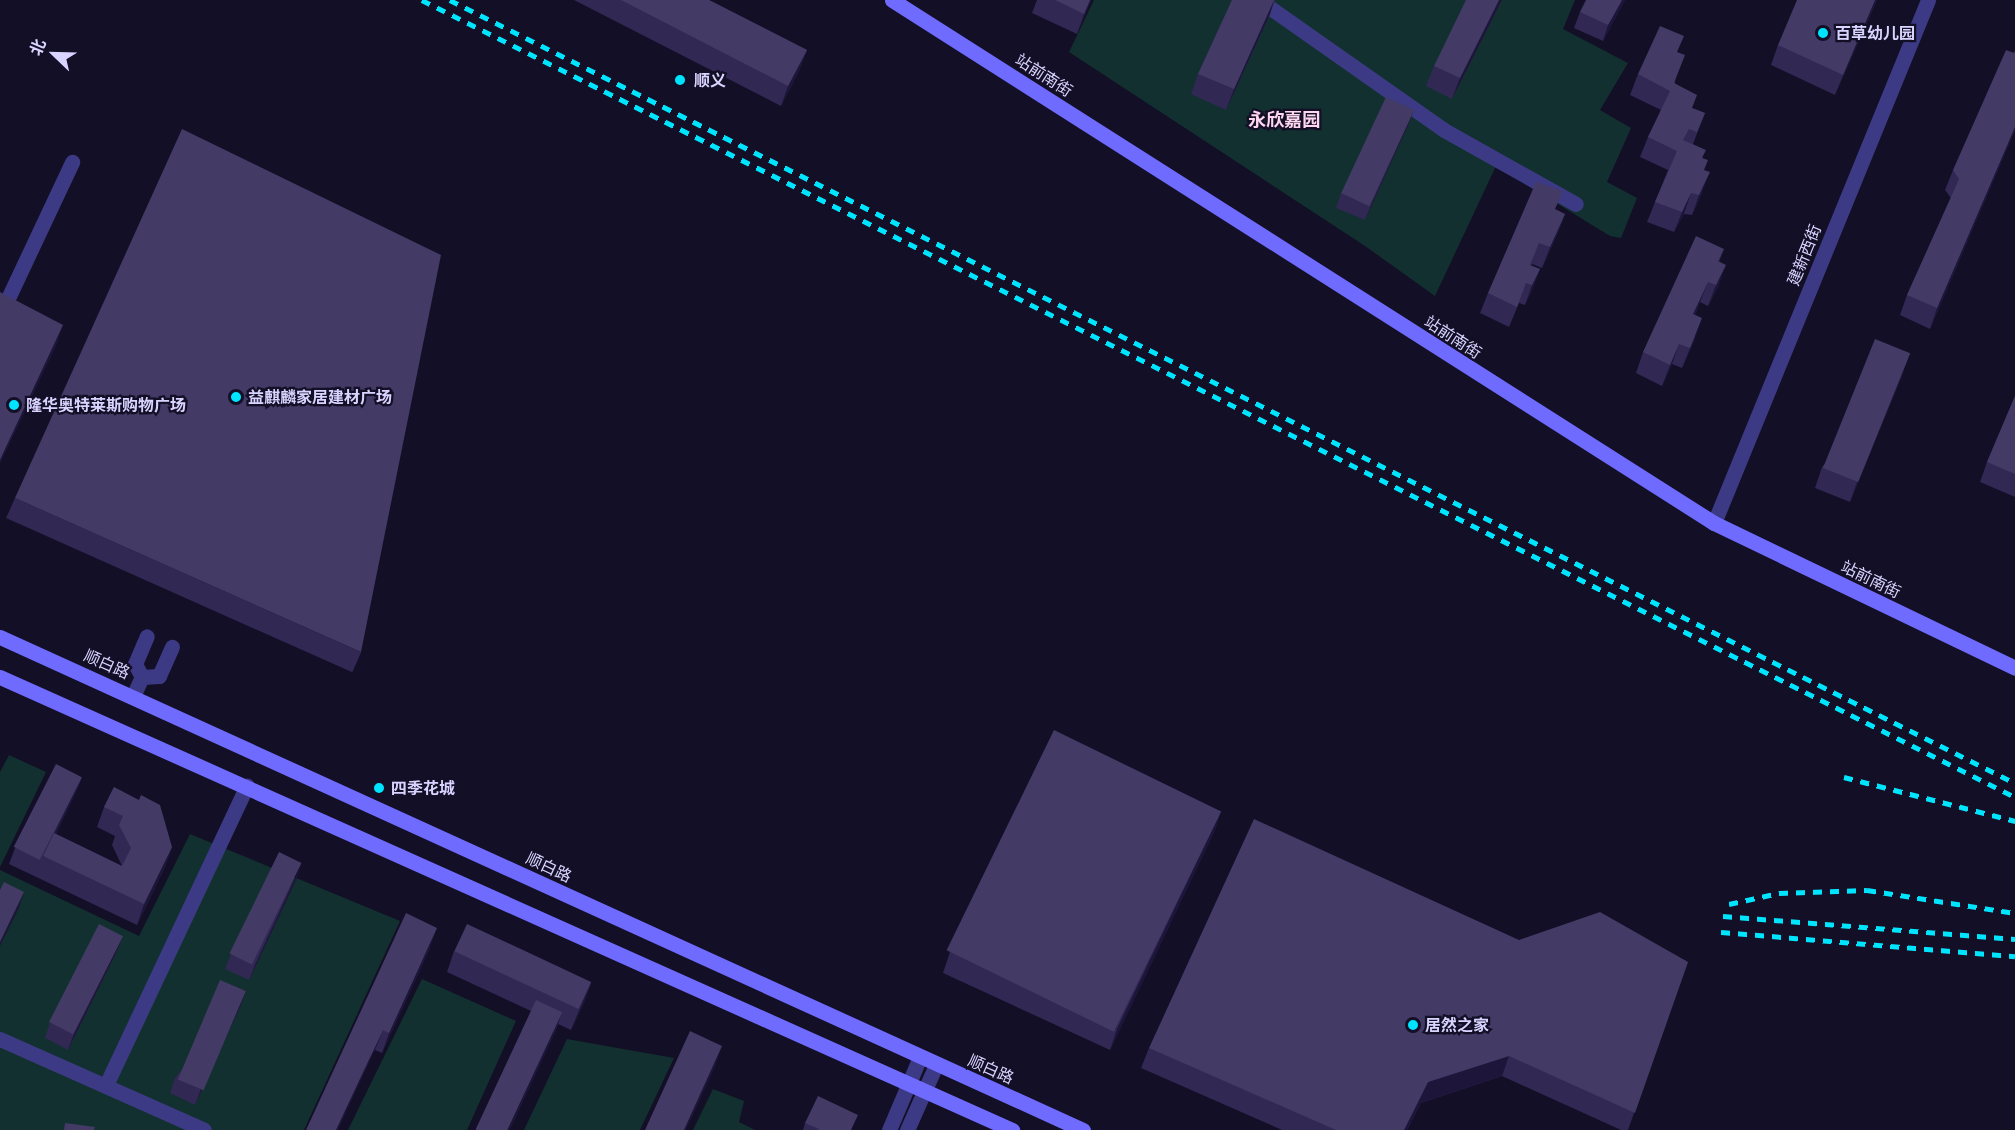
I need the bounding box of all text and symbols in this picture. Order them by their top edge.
place label: 百草幼儿园 [1835,23,1915,43]
north arrow [24,24,84,84]
marker: 百草幼儿园 [1816,26,1830,40]
text: 北 [23,35,52,59]
street label: 站前南街 [1012,50,1076,100]
place label: 顺义 [694,70,726,90]
marker: 顺义 [671,71,689,89]
district label: 永欣嘉园 [1248,109,1320,131]
street label: 建新西街 [1783,222,1825,288]
street label: 站前南街 [1421,312,1485,362]
place label: 益麒麟家居建材广场 [248,387,392,407]
marker: 益麒麟家居建材广场 [229,390,243,404]
place label: 隆华奥特莱斯购物广场 [26,395,186,415]
marker: 隆华奥特莱斯购物广场 [7,398,21,412]
street label: 站前南街 [1838,556,1904,602]
street label: 顺白路 [81,645,133,683]
place label: 四季花城 [391,778,455,798]
marker: 四季花城 [372,781,386,795]
street label: 顺白路 [523,848,575,886]
place label: 居然之家 [1425,1015,1489,1035]
marker: 居然之家 [1406,1018,1420,1032]
street label: 顺白路 [965,1050,1017,1088]

